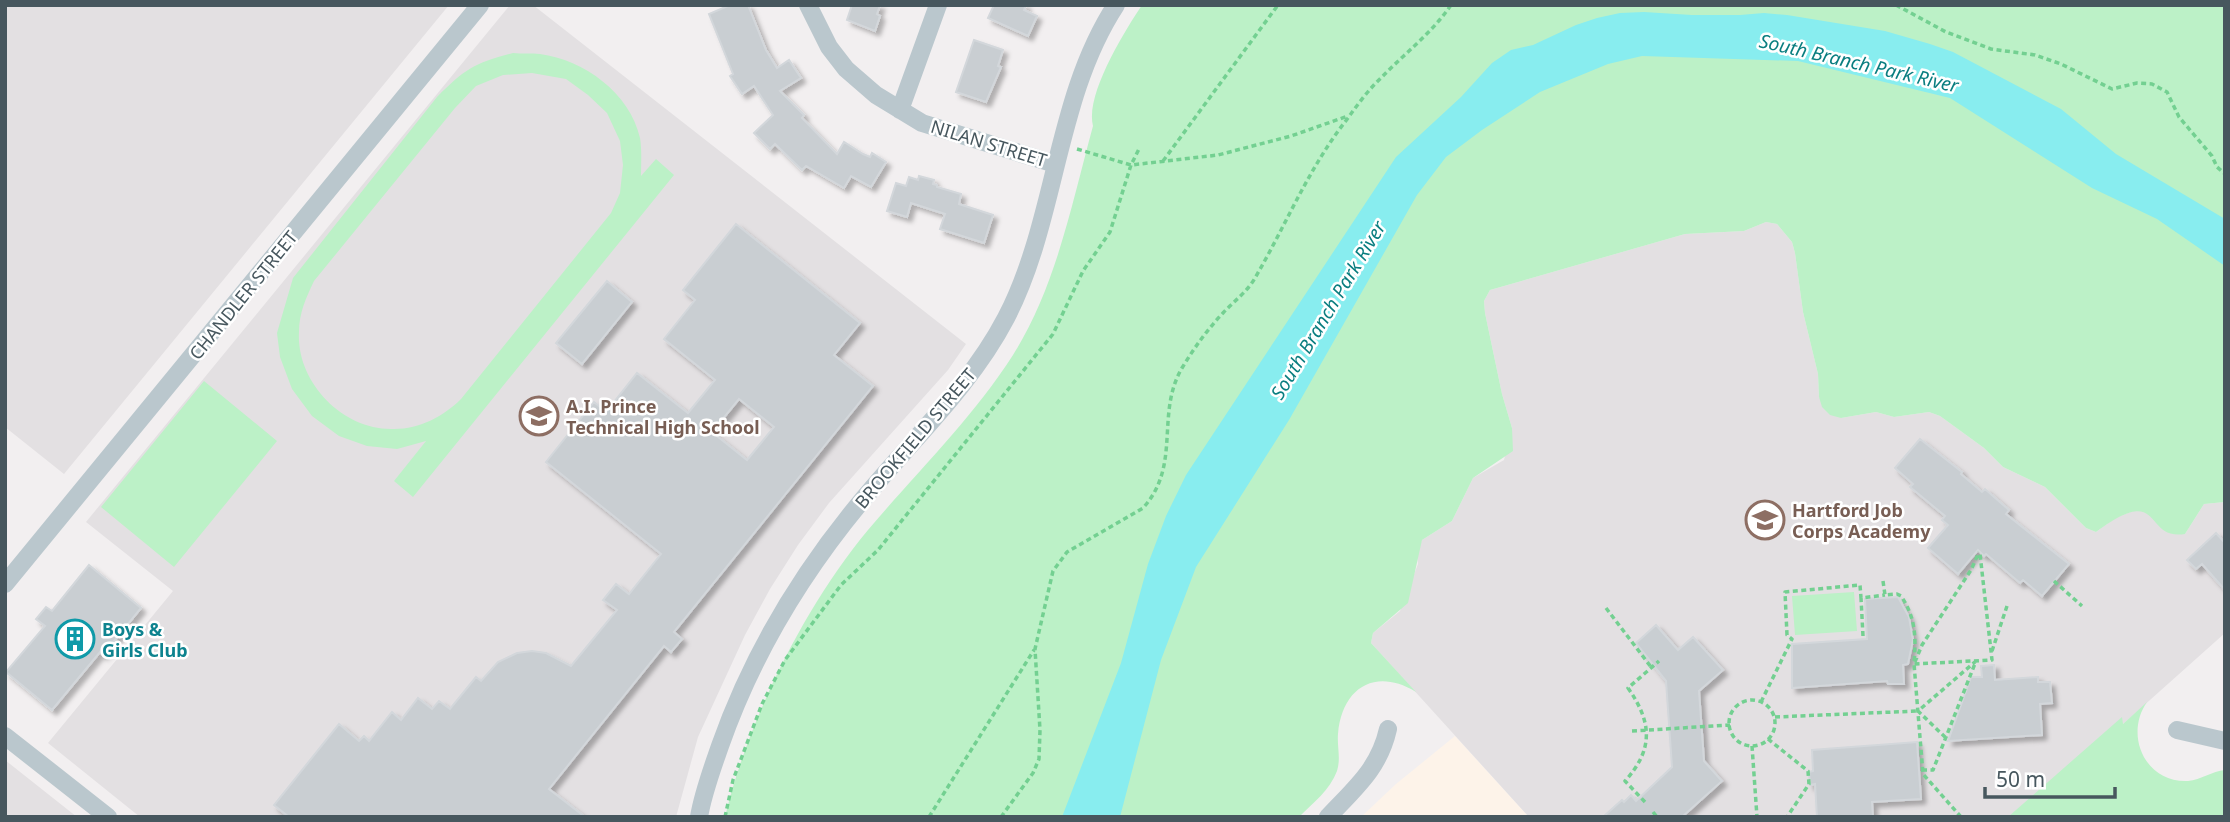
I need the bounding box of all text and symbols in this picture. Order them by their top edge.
water label: South Branch Park River [1757,27,1963,99]
street label: NILAN STREET [928,114,1050,172]
water label: South Branch Park River [1264,215,1392,404]
street label: CHANDLER STREET [183,225,303,365]
street label: BROOKFIELD STREET [849,363,981,513]
place label: A.I. Prince Technical High School [566,394,760,439]
school or university icon: A.I. Prince Technical High School [518,395,560,437]
place label: Hartford Job Corps Academy [1792,498,1931,543]
school or university icon: Hartford Job Corps Academy [1744,499,1786,541]
place label: Boys & Girls Club [102,617,188,662]
building icon: Boys & Girls Club [54,618,96,660]
scale bar [1985,756,2114,800]
text: 50 m [1996,765,2045,793]

